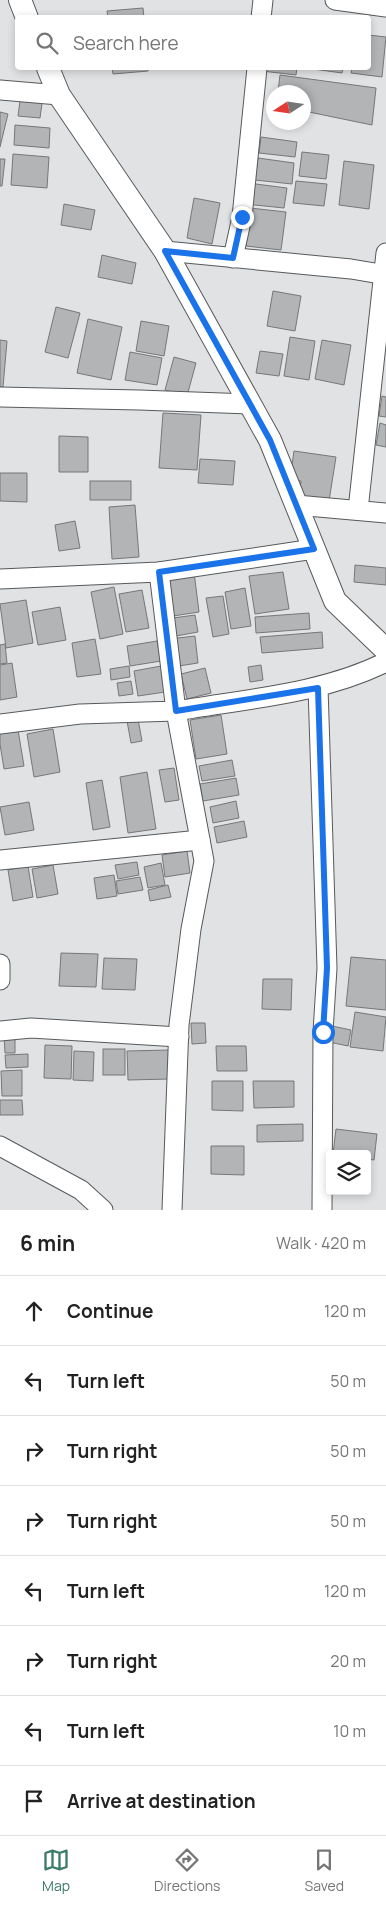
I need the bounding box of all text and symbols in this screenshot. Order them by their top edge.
search box [15,15,371,70]
icon: search [33,29,61,57]
text: Search here [73,30,179,56]
north arrow [266,85,311,130]
route end [231,206,254,229]
route start [312,1021,335,1044]
map controls [326,1150,371,1195]
button: layers [326,1150,371,1195]
text: 6 min [20,1229,75,1257]
text: Walk · 420 m [276,1232,366,1254]
icon: ahead [20,1297,48,1325]
text: Continue [67,1298,153,1324]
text: 120 m [324,1300,366,1322]
icon: left [20,1367,48,1395]
text: Turn left [67,1368,145,1394]
text: 50 m [330,1370,366,1392]
icon: right [20,1437,48,1465]
text: Turn right [67,1438,157,1464]
text: 50 m [330,1440,366,1462]
icon: right [20,1507,48,1535]
text: Turn right [67,1508,157,1534]
text: 50 m [330,1510,366,1532]
icon: left [20,1577,48,1605]
text: Turn left [67,1578,145,1604]
text: 120 m [324,1580,366,1602]
icon: right [20,1647,48,1675]
text: Turn right [67,1648,157,1674]
text: 20 m [330,1650,366,1672]
icon: left [20,1717,48,1745]
text: Turn left [67,1718,145,1744]
text: 10 m [333,1720,366,1742]
icon: arrive [20,1787,48,1815]
text: Arrive at destination [67,1788,256,1814]
tab: Map [42,1846,70,1895]
tab: Directions [154,1846,220,1895]
tab: Saved [305,1846,344,1895]

